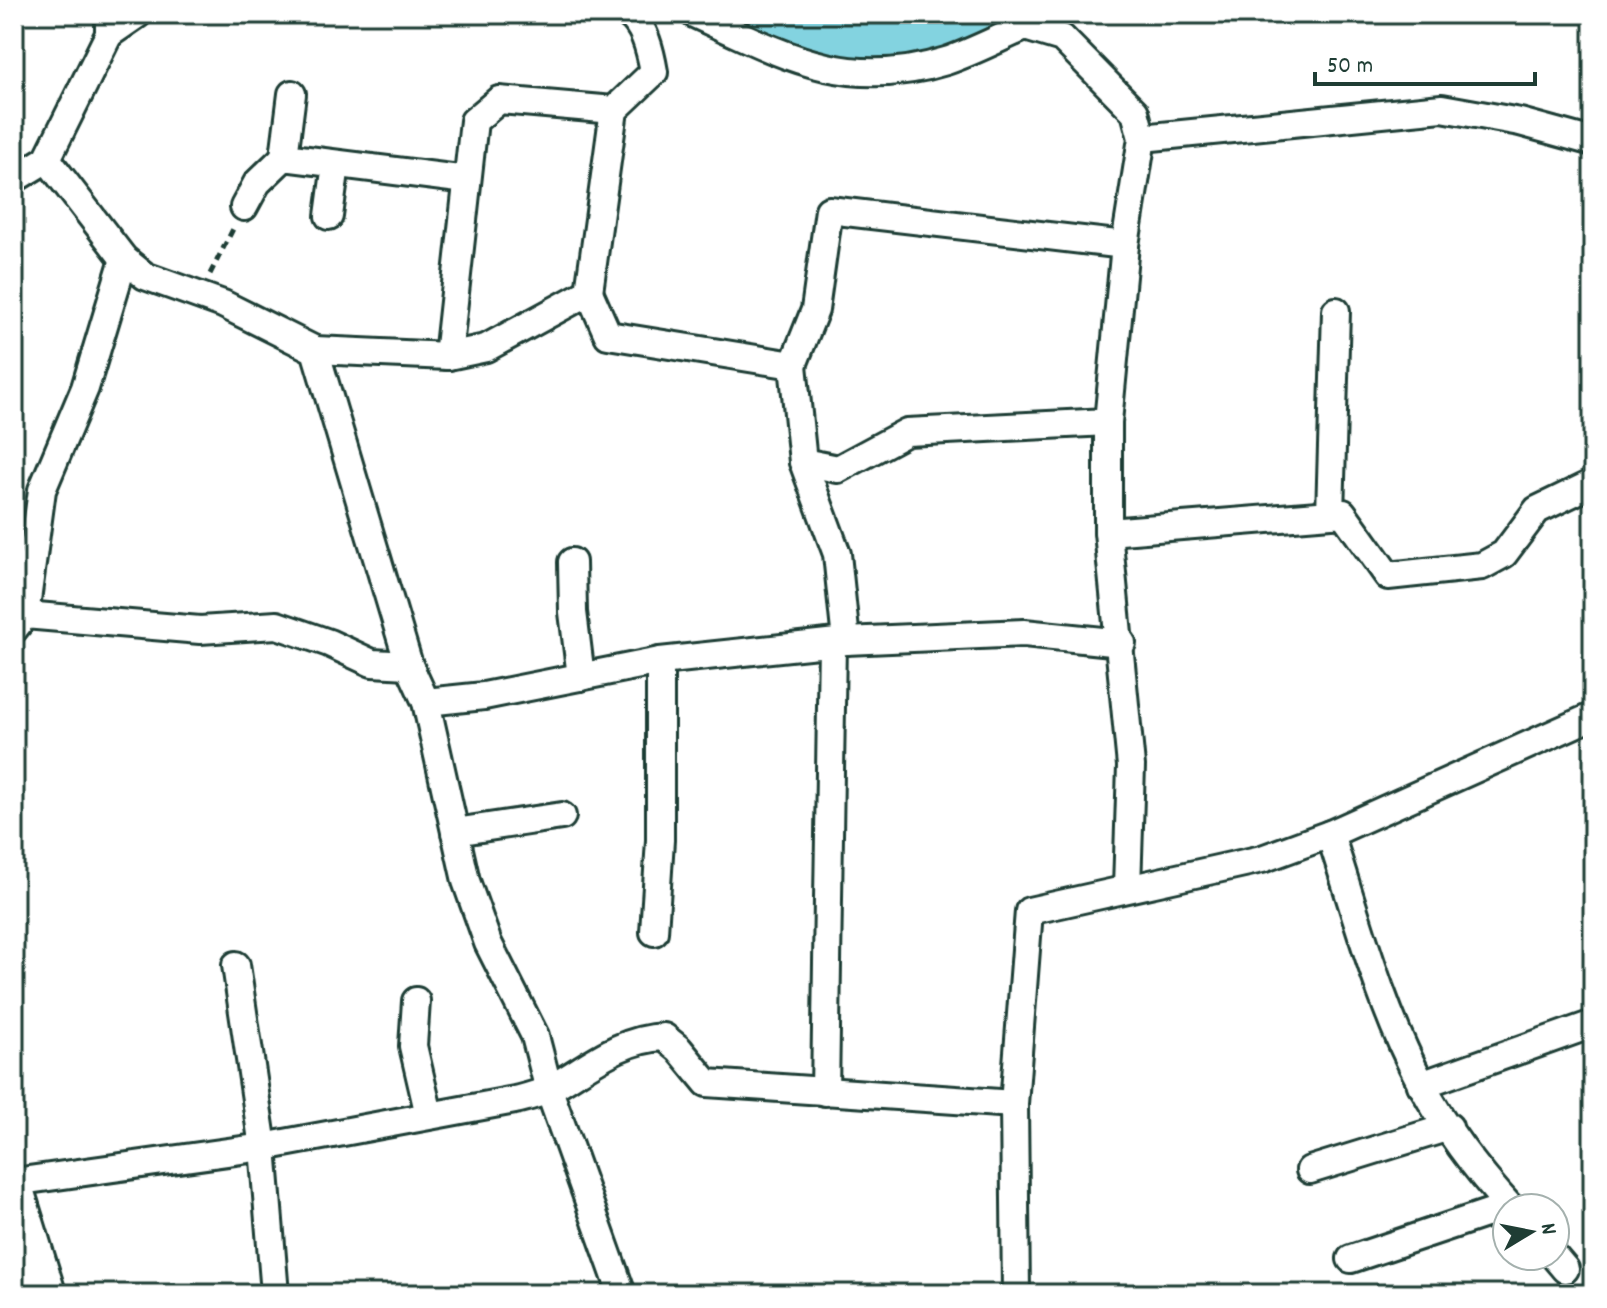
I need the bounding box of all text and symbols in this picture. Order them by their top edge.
scale bar [1315,36,1535,86]
text: 50 m [1327,50,1373,84]
north arrow [1491,1192,1571,1272]
text: N [1531,1221,1563,1237]

